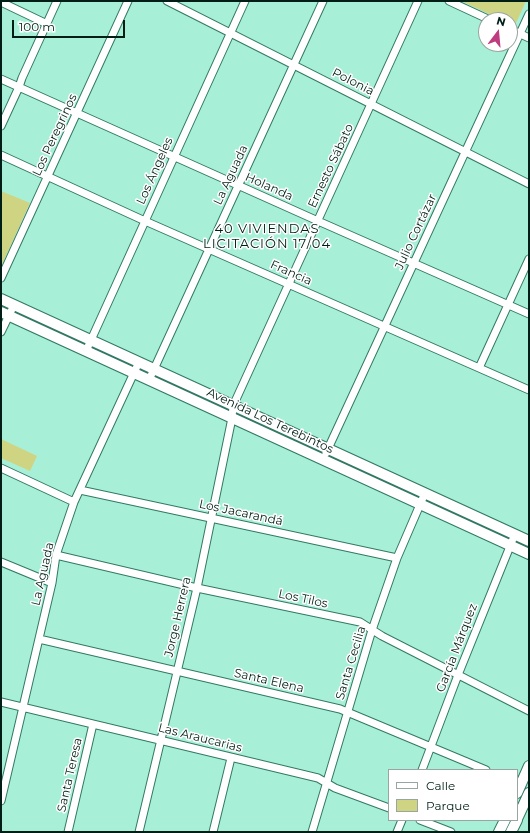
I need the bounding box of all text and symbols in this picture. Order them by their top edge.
scale bar [14,12,127,38]
north arrow [478,12,518,52]
text: N [495,13,507,29]
text: 100 m [19,19,55,34]
street label: Polonia [330,65,376,99]
street label: Los Peregrinos [30,92,80,178]
street label: Ernesto Sábato [305,122,357,210]
street label: Los Ángeles [134,135,176,207]
street label: La Aguada [211,143,251,207]
street label: Holanda [243,170,295,204]
street label: Julio Cortázar [392,192,440,272]
district label: 40 VIVIENDAS LICITACIÓN 17/04 [203,221,331,252]
street label: Francia [268,257,314,289]
street label: Avenida Los Terebintos [204,385,336,457]
street label: Los Jacarandá [198,497,284,529]
street label: La Aguada [29,541,57,607]
street label: Jorge Herrera [162,576,194,658]
street label: Los Tilos [277,587,329,611]
street label: García Márquez [433,602,481,694]
street label: Santa Cecilia [333,624,369,702]
street label: Santa Elena [233,666,305,696]
street label: Las Araucarias [157,721,243,755]
street label: Santa Teresa [54,736,86,814]
legend [388,769,518,821]
text: Calle [426,778,455,793]
text: Parque [426,798,470,813]

